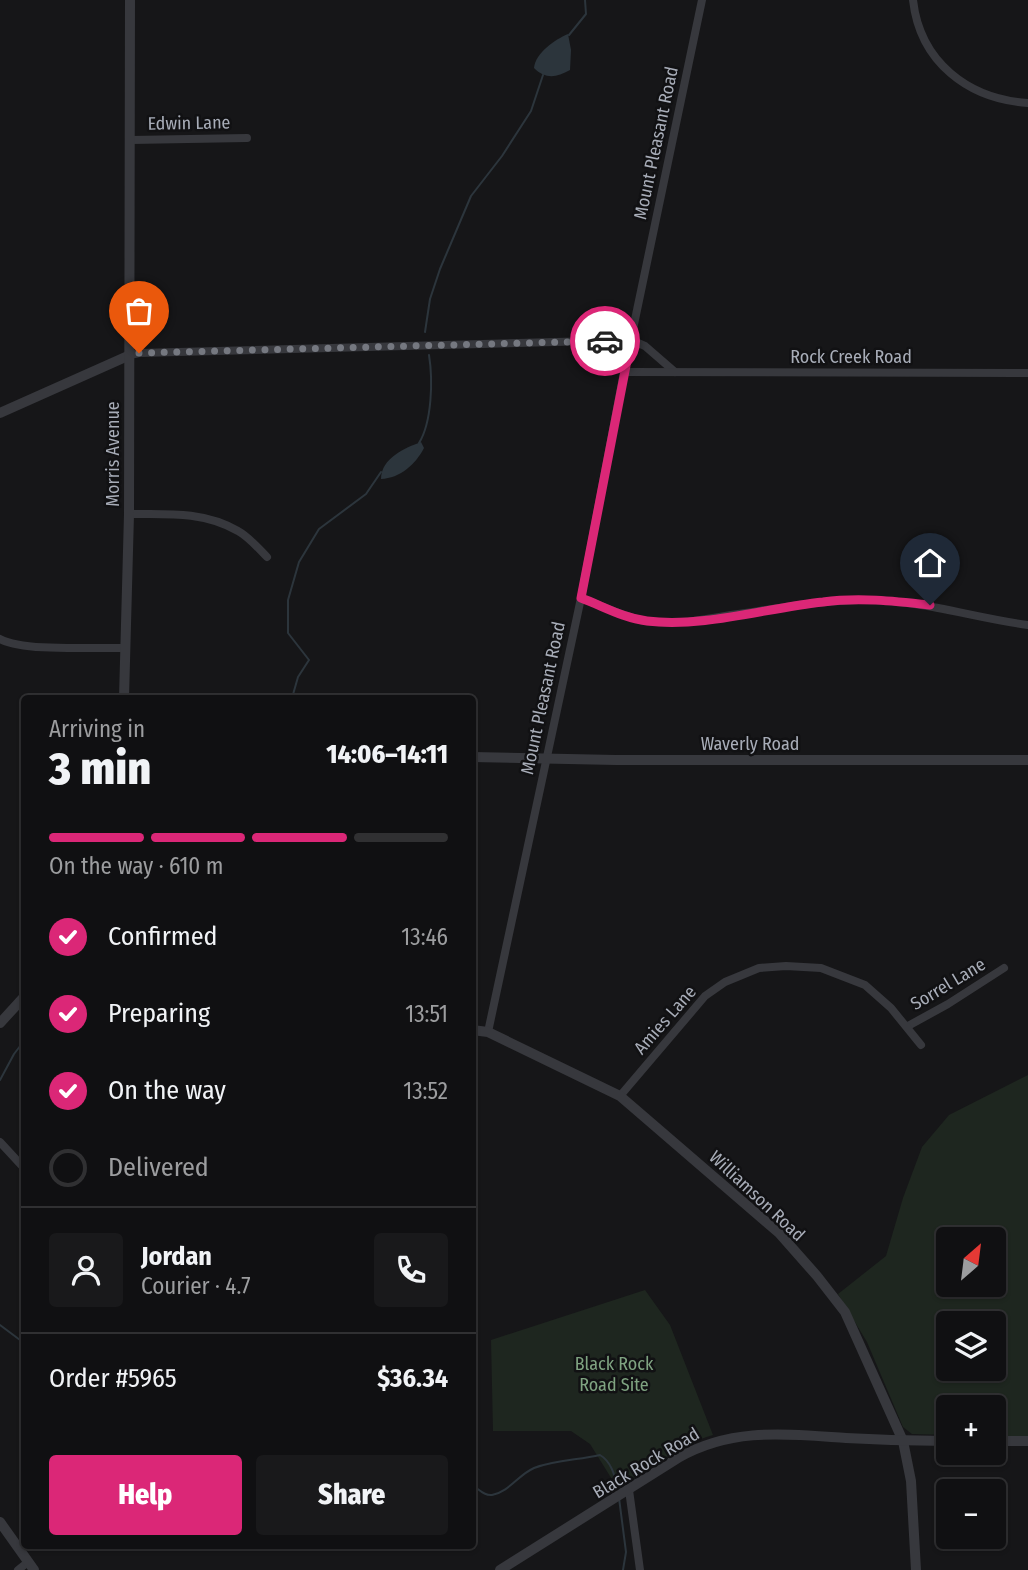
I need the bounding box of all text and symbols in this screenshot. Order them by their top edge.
street label: Mount Pleasant Road [629,64,683,222]
street label: Edwin Lane [147,111,231,135]
pin [109,281,169,353]
icon: bag [120,292,158,330]
courier [570,306,640,376]
icon: car [586,322,624,360]
street label: Rock Creek Road [790,346,912,368]
street label: Morris Avenue [102,401,124,507]
pin [900,533,960,605]
icon: home [911,544,949,582]
street label: Mount Pleasant Road [516,619,570,777]
text: Arriving in [49,715,145,743]
street label: Waverly Road [701,733,799,755]
text: 14:06–14:11 [326,739,448,770]
text: 3 min [49,741,151,796]
text: On the way · 610 m [49,852,223,880]
icon: check [49,918,87,956]
text: Confirmed [108,921,218,952]
text: 13:46 [401,923,448,951]
street label: Sorrel Lane [907,953,989,1015]
street label: Amies Lane [629,981,701,1059]
icon: check [49,995,87,1033]
text: Preparing [108,998,210,1029]
text: 13:51 [405,1000,448,1028]
icon: check [49,1072,87,1110]
text: On the way [108,1075,226,1106]
text: 13:52 [403,1077,448,1105]
street label: Williamson Road [705,1146,809,1246]
text: Delivered [108,1152,209,1183]
north arrow [936,1227,1006,1297]
map controls [936,1227,1006,1549]
button: person [49,1233,123,1307]
button: phone [374,1233,448,1307]
text: Jordan [141,1241,212,1272]
text: Courier · 4.7 [141,1272,251,1300]
button: layers [936,1311,1006,1381]
park label: Black Rock Road Site [575,1353,654,1396]
text: Order #5965 [49,1363,177,1394]
text: $36.34 [377,1363,448,1394]
button: + [936,1395,1006,1465]
street label: Black Rock Road [589,1423,703,1503]
button: Help [49,1455,242,1535]
button: Share [256,1455,448,1535]
button: − [936,1479,1006,1549]

